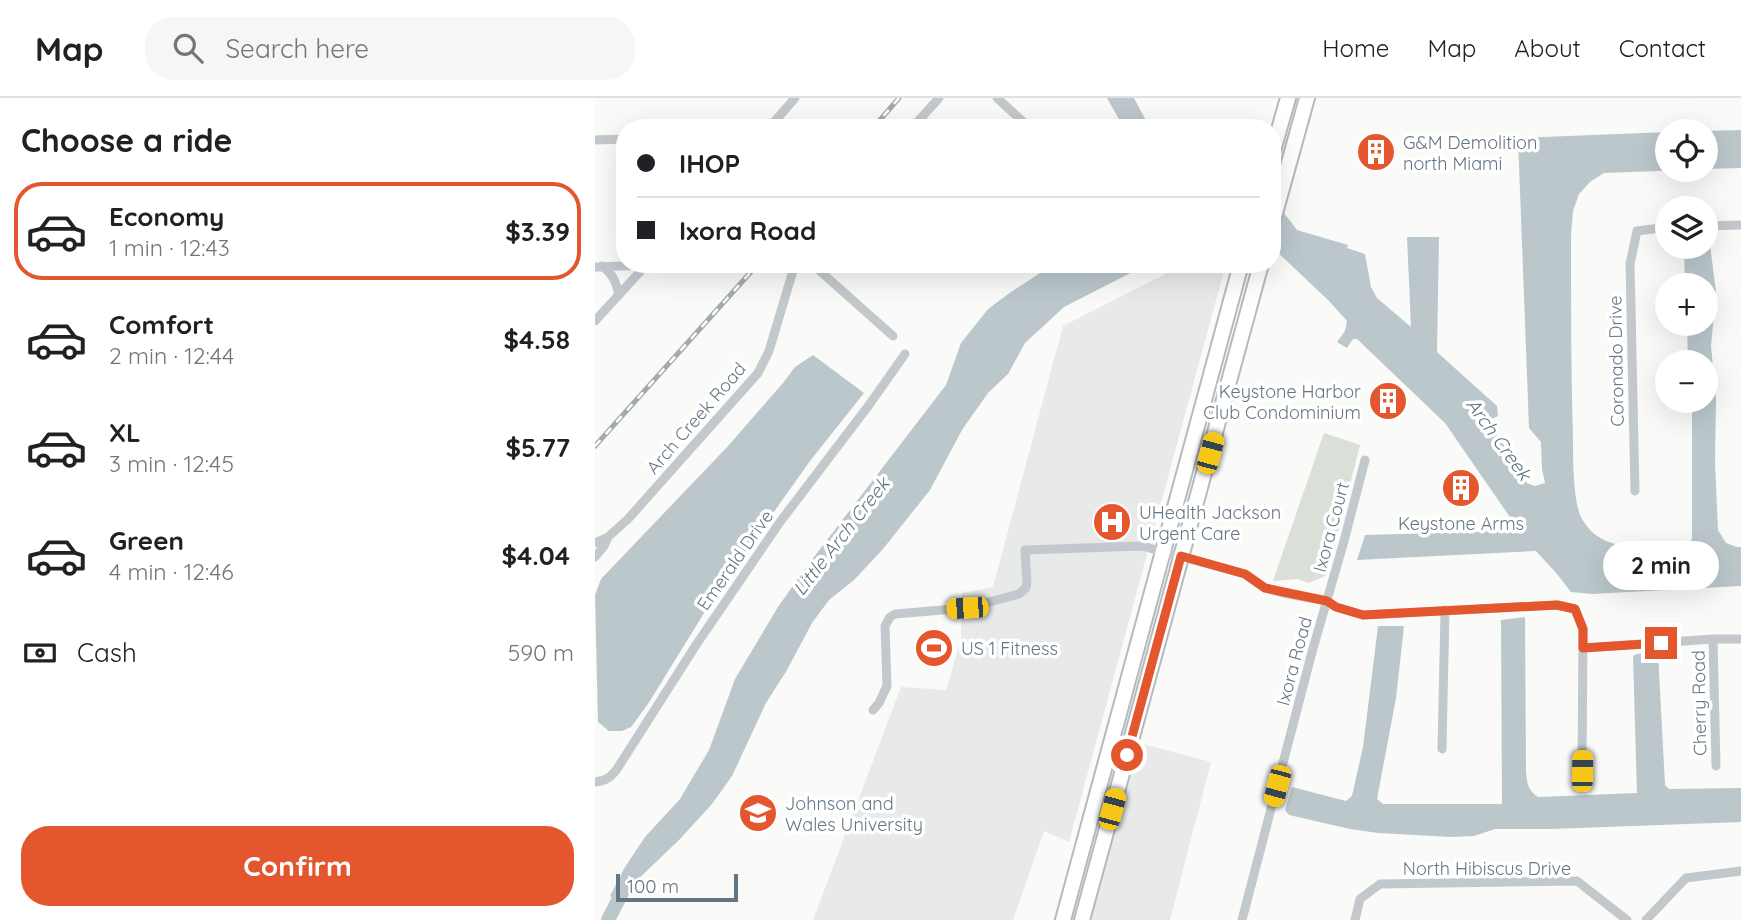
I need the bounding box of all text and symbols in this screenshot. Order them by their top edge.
search box [145,17,635,80]
text: Map [35,28,103,69]
icon: search [169,29,207,67]
text: Search here [225,32,369,65]
text: Home [1322,33,1389,63]
text: Map [1427,33,1476,63]
text: About [1514,33,1581,63]
text: Contact [1619,33,1706,63]
map controls [1655,119,1718,413]
button: locate [1655,119,1718,182]
text: Choose a ride [21,120,233,160]
building icon: G&M Demolition north Miami [1355,131,1397,173]
place label: G&M Demolition north Miami [1403,131,1537,175]
text: IHOP [679,147,740,180]
button: layers [1655,196,1718,259]
icon: car [25,200,88,263]
text: Economy [109,200,224,233]
text: Ixora Road [679,214,816,247]
text: $3.39 [505,215,570,248]
text: 1 min · 12:43 [109,233,230,262]
button: + [1655,273,1718,336]
street label: Coronado Drive [1603,295,1629,427]
icon: car [25,308,88,371]
text: Comfort [109,308,214,341]
text: $4.58 [503,323,570,356]
text: 2 min · 12:44 [109,341,234,370]
button: − [1655,350,1718,413]
street label: Arch Creek Road [641,357,751,479]
place label: Keystone Harbor Club Condominium [1203,380,1361,424]
building icon: Keystone Harbor Club Condominium [1367,380,1409,422]
water label: Arch Creek [1461,393,1538,486]
icon: car [25,416,88,479]
text: XL [109,416,141,449]
car [1195,430,1226,476]
text: $5.77 [506,431,570,464]
text: 3 min · 12:45 [109,449,234,478]
building icon: Keystone Arms [1440,467,1482,509]
water label: Little Arch Creek [787,471,896,600]
street label: Ixora Court [1308,479,1354,575]
hospital icon: UHealth Jackson Urgent Care [1091,501,1133,543]
place label: UHealth Jackson Urgent Care [1139,501,1281,545]
street label: Emerald Drive [692,505,778,615]
place label: Keystone Arms [1398,512,1524,535]
icon: car [25,524,88,587]
text: Green [109,524,184,557]
text: $4.04 [501,539,570,572]
callout: 2 min [1603,542,1719,590]
text: 2 min [1631,551,1691,580]
text: 4 min · 12:46 [109,557,234,586]
car [946,596,989,620]
street label: Ixora Road [1271,614,1317,708]
sports icon: US 1 Fitness [913,627,955,669]
route end [1645,627,1677,659]
icon: cash [21,634,59,672]
text: Cash [77,636,137,669]
place label: US 1 Fitness [961,637,1058,660]
text: 590 m [508,638,574,667]
street label: Cherry Road [1687,650,1711,756]
route start [1111,739,1143,771]
car [1572,750,1593,792]
car [1262,763,1293,809]
car [1097,786,1128,832]
school or university icon: Johnson and Wales University [737,792,779,834]
place label: Johnson and Wales University [785,792,923,836]
button: Confirm [21,826,574,906]
street label: North Hibiscus Drive [1403,857,1571,880]
scale bar [616,871,739,903]
text: 100 m [627,874,679,898]

